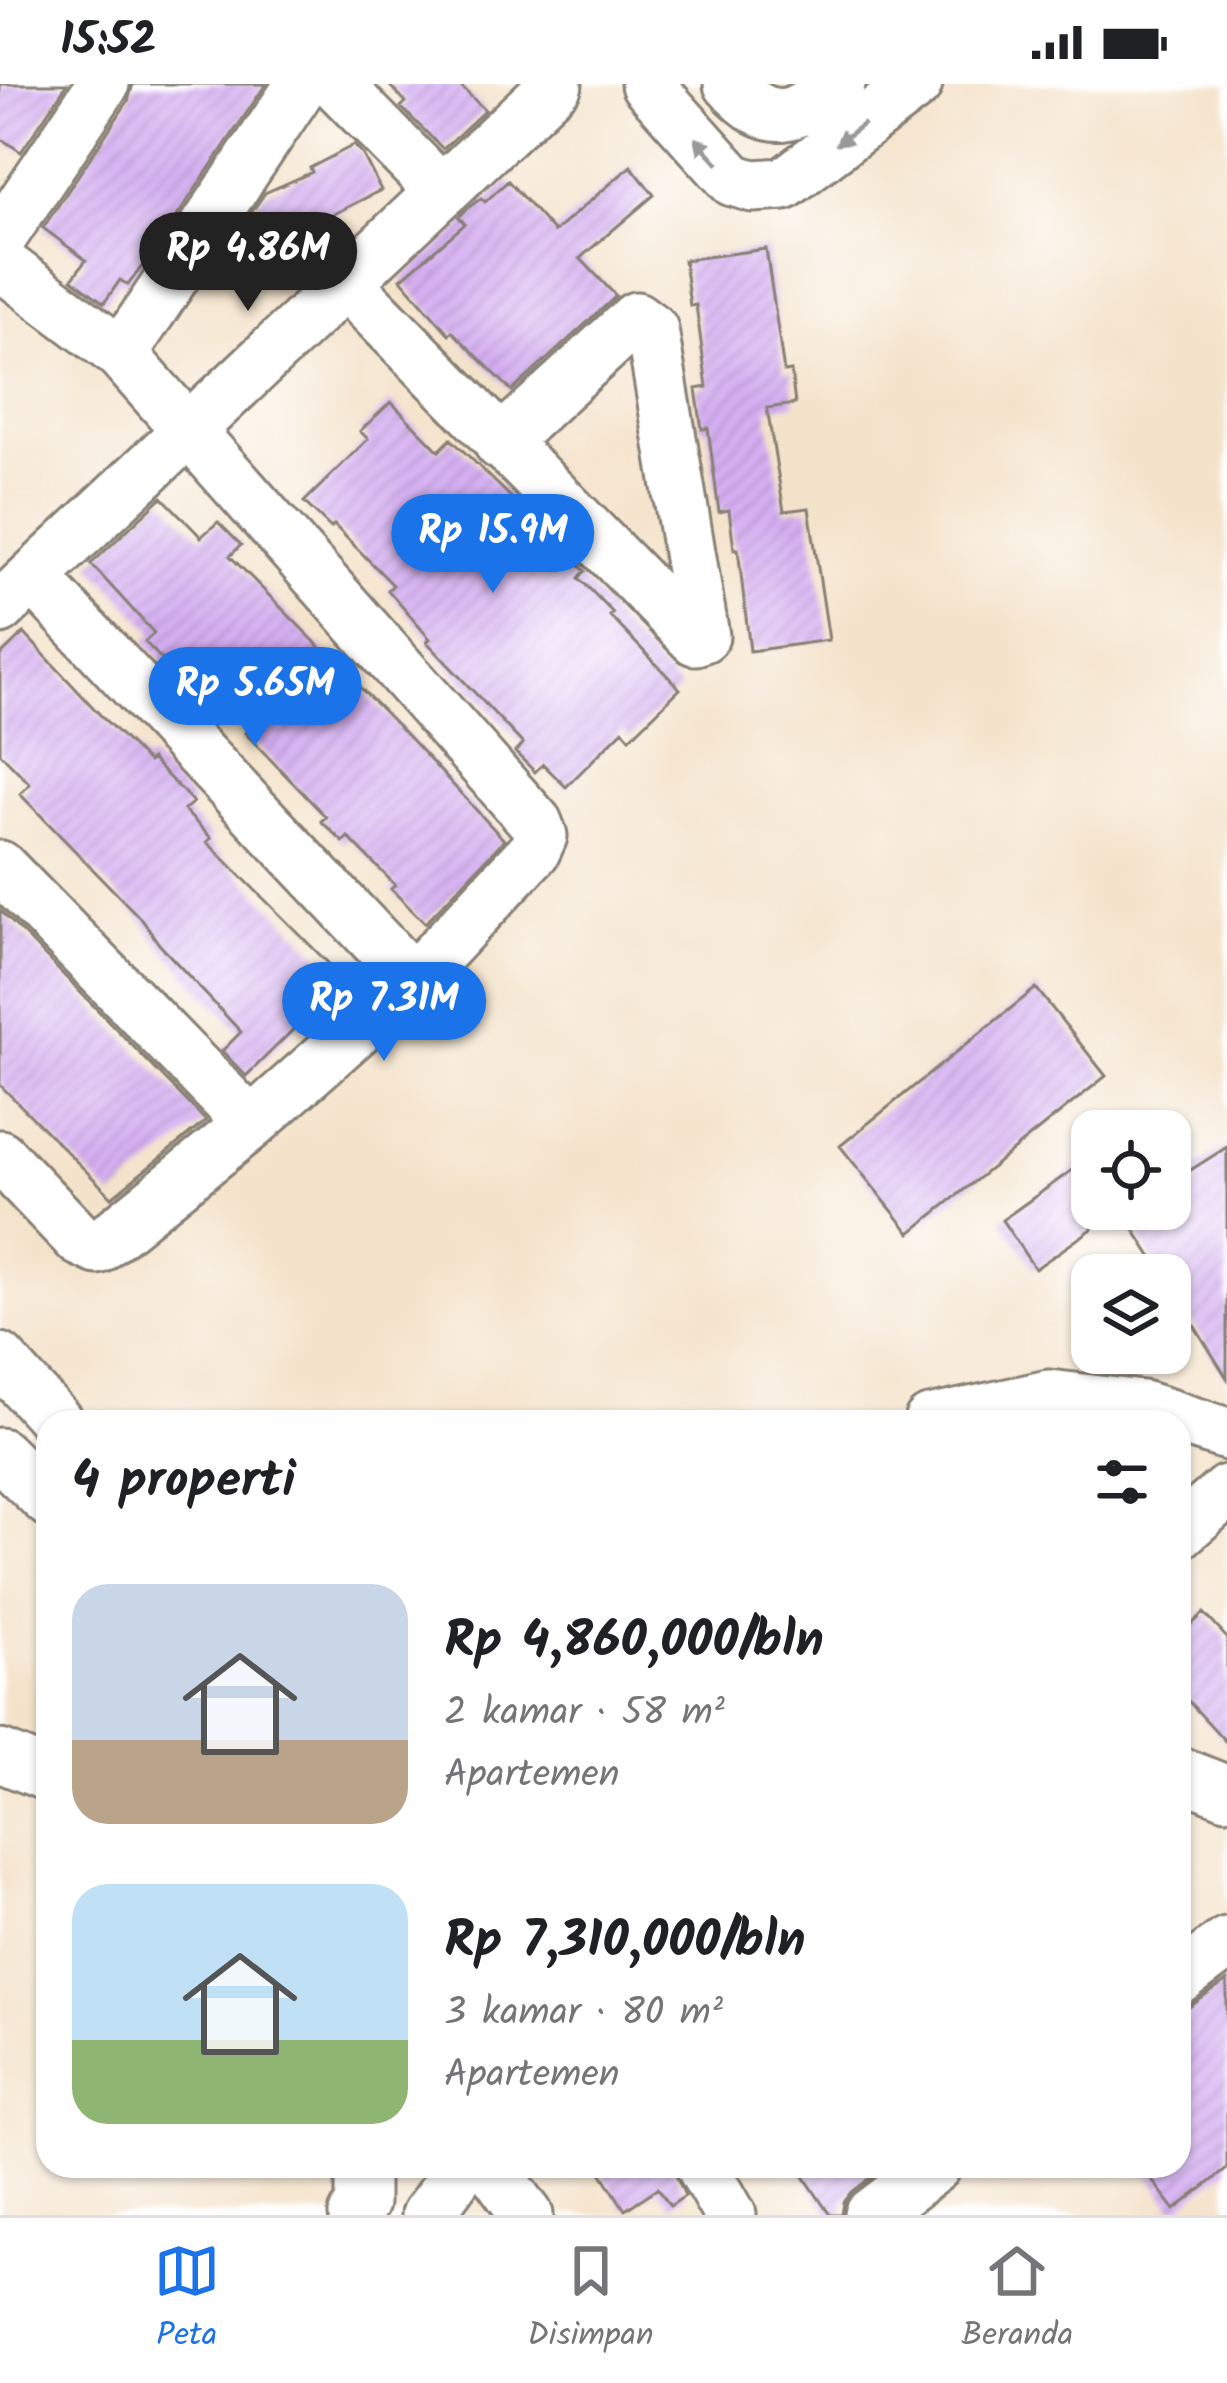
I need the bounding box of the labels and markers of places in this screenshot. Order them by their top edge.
pin: Rp 4.86M [124,212,372,314]
pin: Rp 15.9M [369,494,617,596]
pin: Rp 5.65M [131,647,379,749]
pin: Rp 7.31M [260,962,508,1064]

